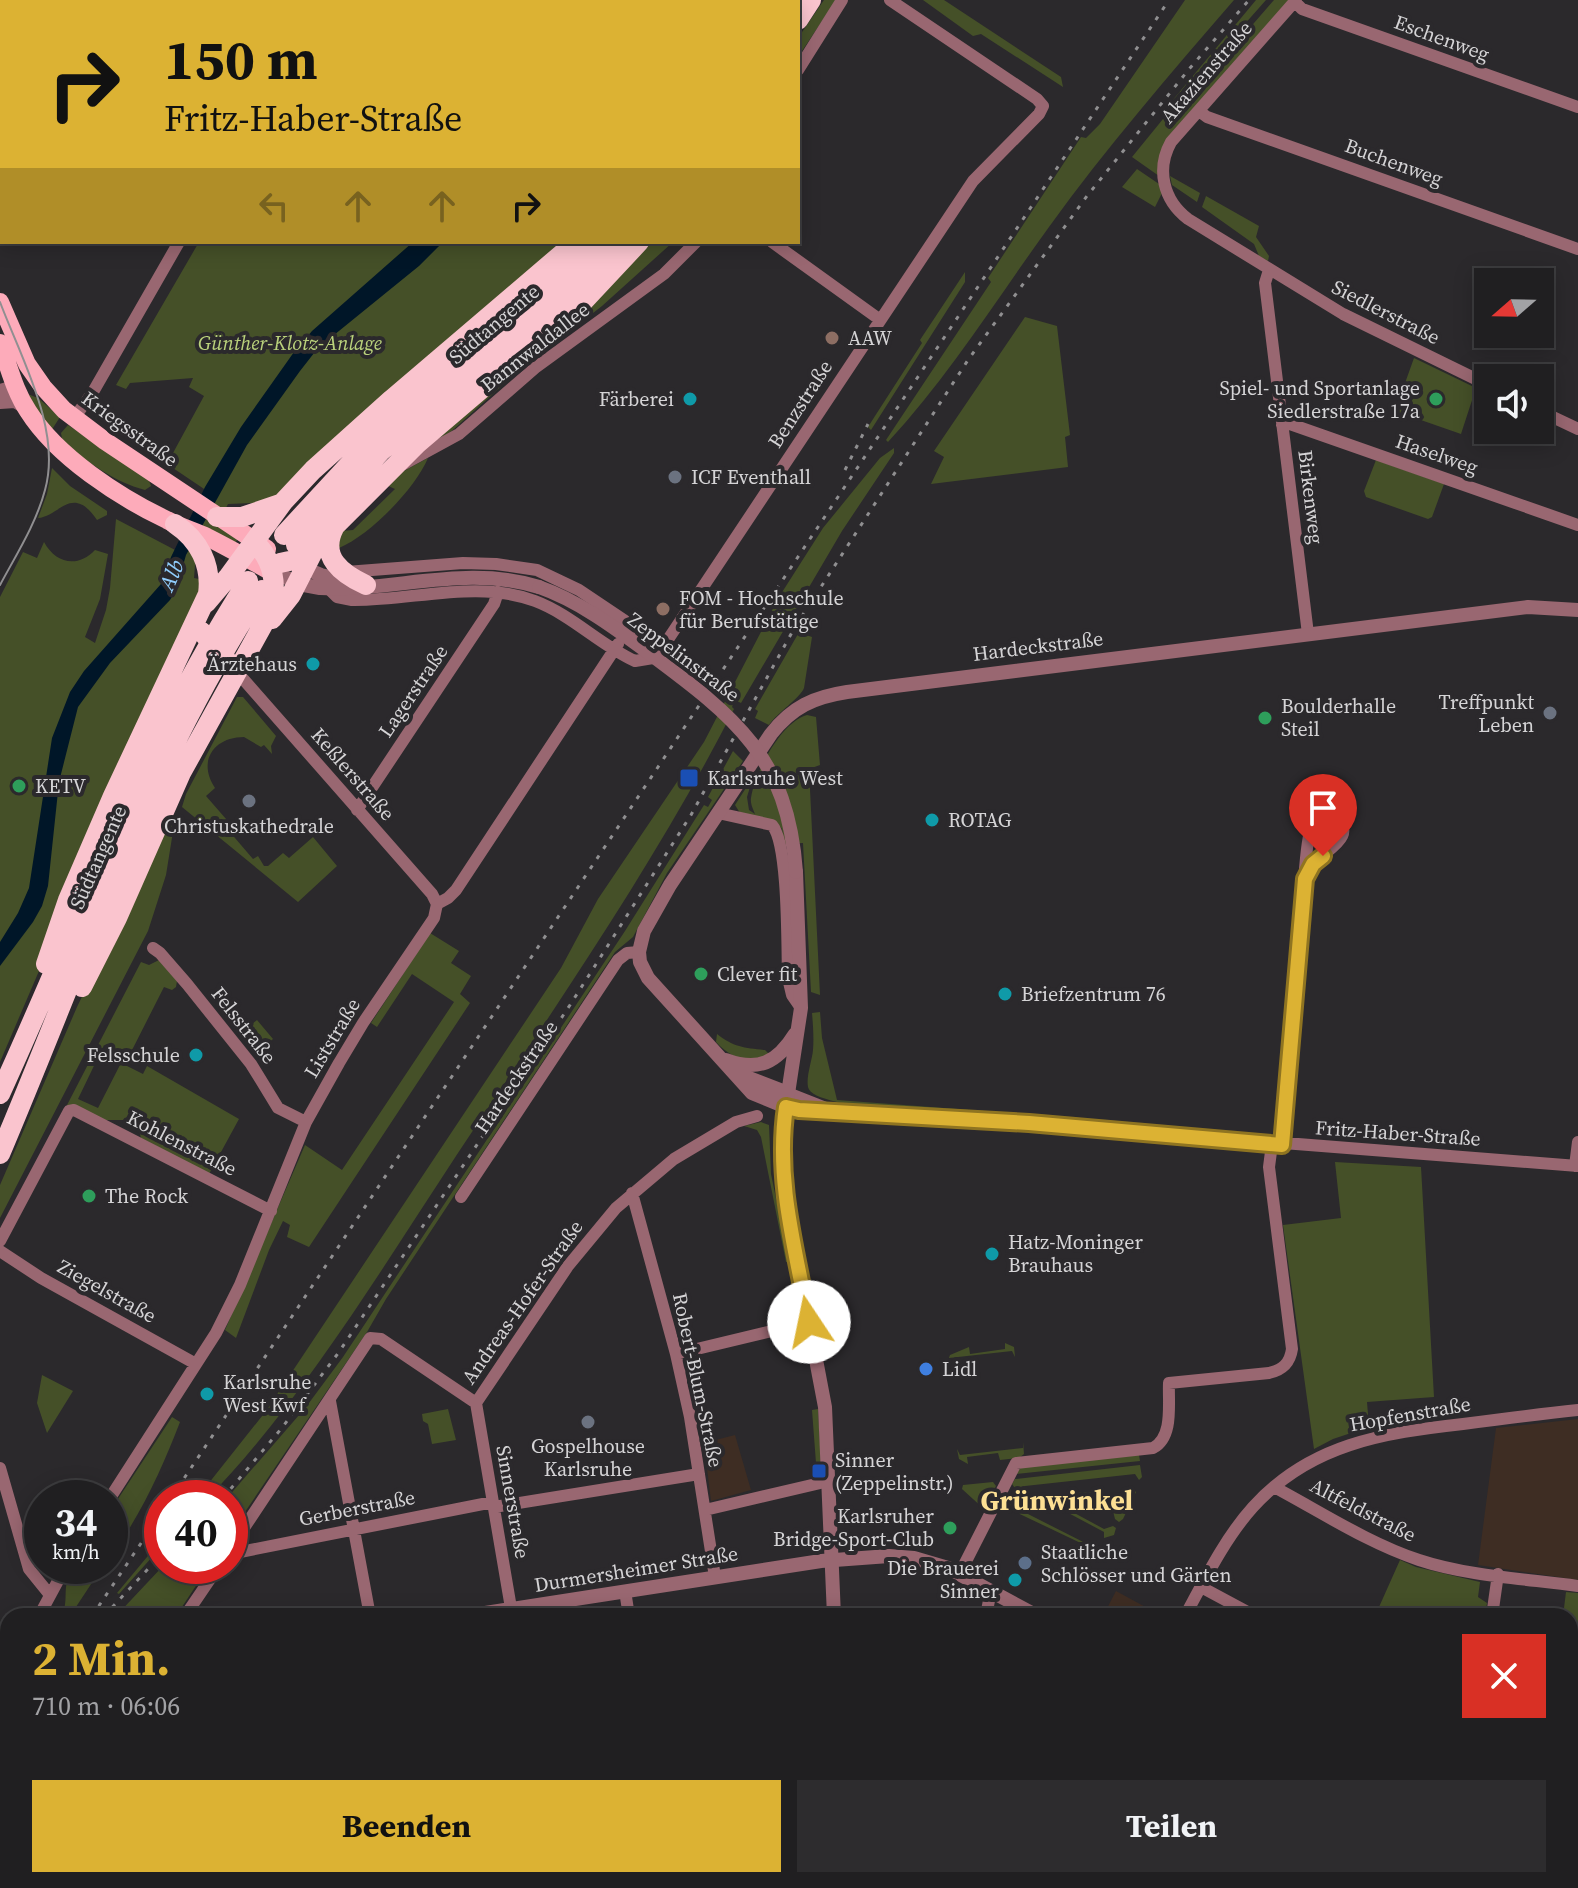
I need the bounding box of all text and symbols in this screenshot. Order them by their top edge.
street label: Eschenweg [1390,8,1494,68]
street label: Akazienstraße [1154,15,1258,129]
text: 150 m [164,21,318,98]
icon: right [32,32,136,136]
text: Fritz-Haber-Straße [164,94,462,143]
street label: Buchenweg [1341,131,1447,193]
icon: left [252,184,296,228]
icon: ahead [336,184,380,228]
icon: ahead [420,184,464,228]
icon: right [504,184,548,228]
north arrow [1474,268,1554,348]
map controls [1474,268,1554,444]
street label: Siedlerstraße [1327,273,1445,351]
street label: Südtangente [443,278,545,370]
street label: Bannwaldallee [475,296,595,398]
place label: AAW [848,324,893,352]
park label: Günther-Klotz-Anlage [198,329,382,357]
marker: AAW [823,329,841,347]
street label: Benzstraße [761,355,839,453]
button: sound [1474,364,1554,444]
place label: Spiel- und Sportanlage Siedlerstraße 17a [1219,374,1421,425]
street label: Kriegsstraße [76,385,184,473]
place label: Färberei [599,385,674,413]
marker: Färberei [681,390,699,408]
marker: Spiel- und Sportanlage Siedlerstraße 17a [1427,390,1445,408]
street label: Haselweg [1392,427,1482,481]
street label: Birkenweg [1291,448,1331,546]
place label: ICF Eventhall [691,463,811,491]
marker: ICF Eventhall [666,468,684,486]
water label: Alb [150,555,191,597]
place label: FOM - Hochschule für Berufstätige [679,584,844,635]
marker: FOM - Hochschule für Berufstätige [654,600,672,618]
street label: Zeppelinstraße [622,606,746,708]
street label: Hardeckstraße [971,624,1105,668]
street label: Lagerstraße [372,639,454,743]
place label: Ärztehaus [207,650,297,678]
marker: Ärztehaus [304,655,322,673]
place label: Treffpunkt Leben [1438,688,1534,739]
place label: Boulderhalle Steil [1281,692,1396,743]
marker: Treffpunkt Leben [1541,704,1559,722]
marker: Boulderhalle Steil [1256,709,1274,727]
street label: Keßlerstraße [305,722,401,826]
place label: Karlsruhe West [707,764,843,792]
marker: Karlsruhe West [678,767,700,789]
place label: KETV [35,772,86,800]
pin [1289,774,1357,856]
marker: KETV [10,777,28,795]
icon: arrive [1301,786,1345,830]
marker: Christuskathedrale [240,792,258,810]
street label: Südtangente [63,801,133,913]
place label: ROTAG [948,806,1012,834]
marker: ROTAG [923,811,941,829]
place label: Christuskathedrale [164,812,334,840]
place label: Clever fit [717,960,798,988]
marker: Clever fit [692,965,710,983]
place label: Briefzentrum 76 [1021,980,1166,1008]
street label: Felsstraße [205,981,283,1069]
marker: Briefzentrum 76 [996,985,1014,1003]
street label: Liststraße [297,993,367,1083]
street label: Hardeckstraße [468,1015,564,1139]
place label: Felsschule [87,1041,180,1069]
marker: Felsschule [187,1046,205,1064]
street label: Kohlenstraße [122,1103,242,1183]
street label: Fritz-Haber-Straße [1314,1113,1482,1153]
place label: The Rock [105,1182,188,1210]
marker: The Rock [80,1187,98,1205]
street label: Andreas-Hofer-Straße [455,1214,589,1390]
place label: Hatz-Moninger Brauhaus [1008,1228,1143,1279]
marker: Hatz-Moninger Brauhaus [983,1245,1001,1263]
street label: Ziegelstraße [53,1252,161,1330]
position arrow [767,1280,851,1364]
street label: Robert-Blum-Straße [666,1290,730,1470]
place label: Lidl [942,1355,977,1383]
marker: Lidl [917,1360,935,1378]
place label: Karlsruhe West Kwf [223,1368,311,1419]
marker: Karlsruhe West Kwf [198,1385,216,1403]
street label: Hopfenstraße [1347,1390,1473,1438]
marker: Gospelhouse Karlsruhe [579,1413,597,1431]
place label: Gospelhouse Karlsruhe [531,1432,645,1483]
street label: Sinnerstraße [489,1443,537,1561]
place label: Sinner (Zeppelinstr.) [835,1446,954,1497]
marker: Sinner (Zeppelinstr.) [810,1462,828,1480]
street label: Altfeldstraße [1305,1471,1421,1549]
speed limit sign: 40 [144,1480,248,1584]
district label: Grünwinkel [981,1481,1133,1519]
street label: Gerberstraße [297,1483,417,1533]
text: 34 [54,1495,98,1549]
place label: Karlsruher Bridge-Sport-Club [773,1502,935,1553]
marker: Karlsruher Bridge-Sport-Club [941,1519,959,1537]
text: km/h [52,1538,100,1566]
place label: Staatliche Schlösser und Gärten [1041,1538,1232,1589]
street label: Durmersheimer Straße [532,1539,740,1599]
place label: Die Brauerei Sinner [887,1554,1000,1605]
marker: Staatliche Schlösser und Gärten [1016,1554,1034,1572]
marker: Die Brauerei Sinner [1006,1571,1024,1589]
text: 2 Min. [32,1625,170,1691]
button: close [1462,1634,1546,1718]
text: 710 m · 06:06 [32,1688,180,1724]
button: Beenden [32,1780,781,1872]
button: Teilen [797,1780,1546,1872]

